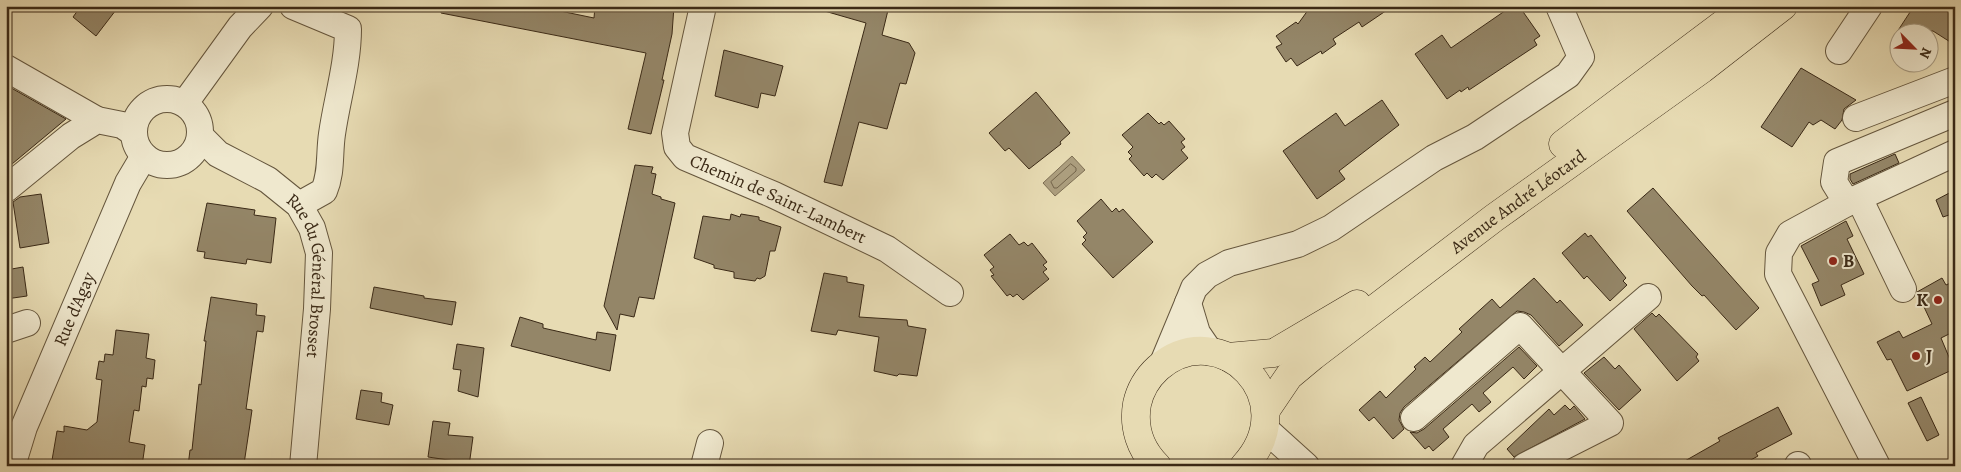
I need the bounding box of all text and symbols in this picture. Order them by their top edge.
north arrow [1888,22,1938,72]
text: N [1915,45,1936,62]
street label: Avenue André Léotard [1445,144,1591,260]
street label: Chemin de Saint-Lambert [686,148,870,249]
street label: Rue du Général Brosset [281,188,331,359]
place label: B [1843,249,1854,273]
marker: B [1827,255,1839,267]
street label: Rue d'Agay [48,267,101,350]
place label: K [1916,288,1928,312]
marker: K [1932,294,1944,306]
place label: J [1926,344,1932,368]
marker: J [1910,350,1922,362]

